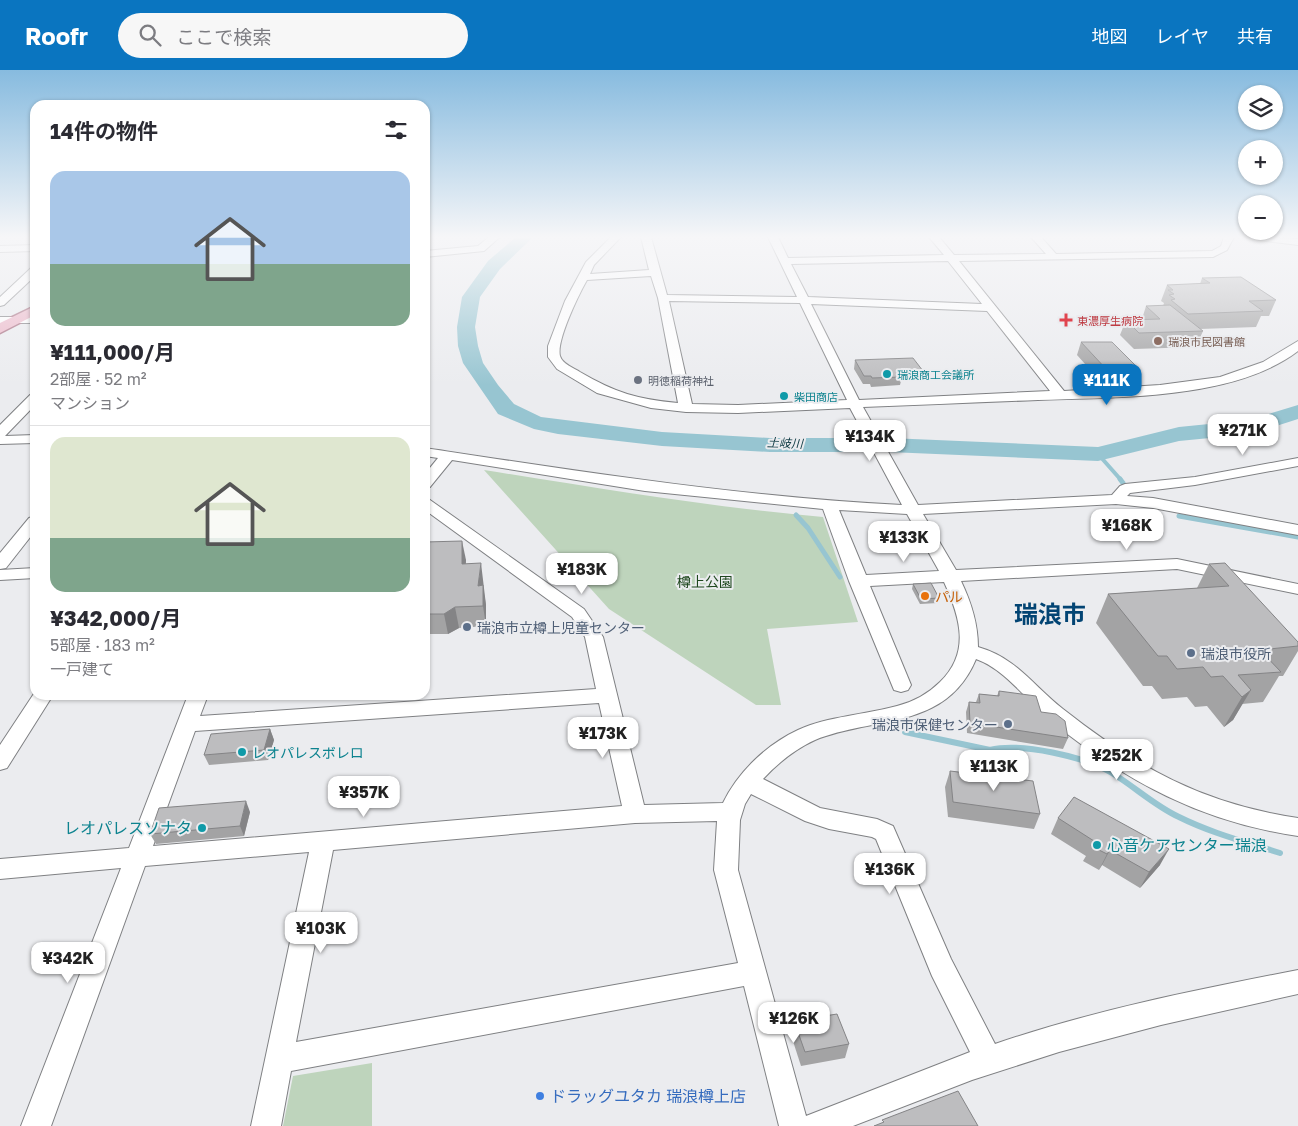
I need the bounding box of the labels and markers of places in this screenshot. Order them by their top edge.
marker: 東濃厚生病院 [1059,313,1073,327]
place label: 東濃厚生病院 [1077,314,1143,327]
marker: 瑞浪市民図書館 [1152,335,1164,347]
place label: 瑞浪市民図書館 [1168,335,1245,348]
pin: ¥111K [1072,364,1142,406]
marker: 瑞浪商工会議所 [881,368,893,380]
place label: 瑞浪商工会議所 [897,368,975,381]
marker: 明徳稲荷神社 [632,374,644,386]
place label: 明徳稲荷神社 [648,374,714,387]
marker: 柴田商店 [778,390,790,402]
place label: 柴田商店 [794,390,838,403]
pin: ¥271K [1208,414,1278,456]
pin: ¥134K [835,420,905,462]
pin: ¥168K [1092,508,1162,551]
pin: ¥133K [869,520,939,563]
pin: ¥183K [547,552,617,595]
place label: パル [935,588,963,605]
marker: パル [919,590,931,602]
place label: 瑞浪市立樽上児童センター [477,619,645,636]
marker: 瑞浪市立樽上児童センター [461,621,473,633]
place label: 瑞浪市役所 [1201,645,1271,662]
marker: 瑞浪市役所 [1185,647,1197,659]
pin: ¥173K [568,716,638,759]
place label: 瑞浪市保健センター [872,716,998,733]
marker: 瑞浪市保健センター [1002,718,1014,730]
pin: ¥252K [1082,738,1152,781]
place label: レオパレスボレロ [252,744,364,761]
marker: レオパレスボレロ [236,746,248,758]
pin: ¥113K [959,750,1029,792]
pin: ¥357K [329,776,399,818]
place label: レオパレスソナタ [64,818,192,838]
marker: レオパレスソナタ [196,822,208,834]
place label: 心音ケアセンター瑞浪 [1107,835,1267,855]
marker: 心音ケアセンター瑞浪 [1091,839,1103,851]
pin: ¥136K [855,852,925,895]
pin: ¥103K [286,912,356,954]
pin: ¥342K [33,942,103,984]
pin: ¥126K [759,1002,829,1044]
place label: ドラッグユタカ 瑞浪樽上店 [550,1086,746,1106]
marker: ドラッグユタカ 瑞浪樽上店 [534,1090,546,1102]

